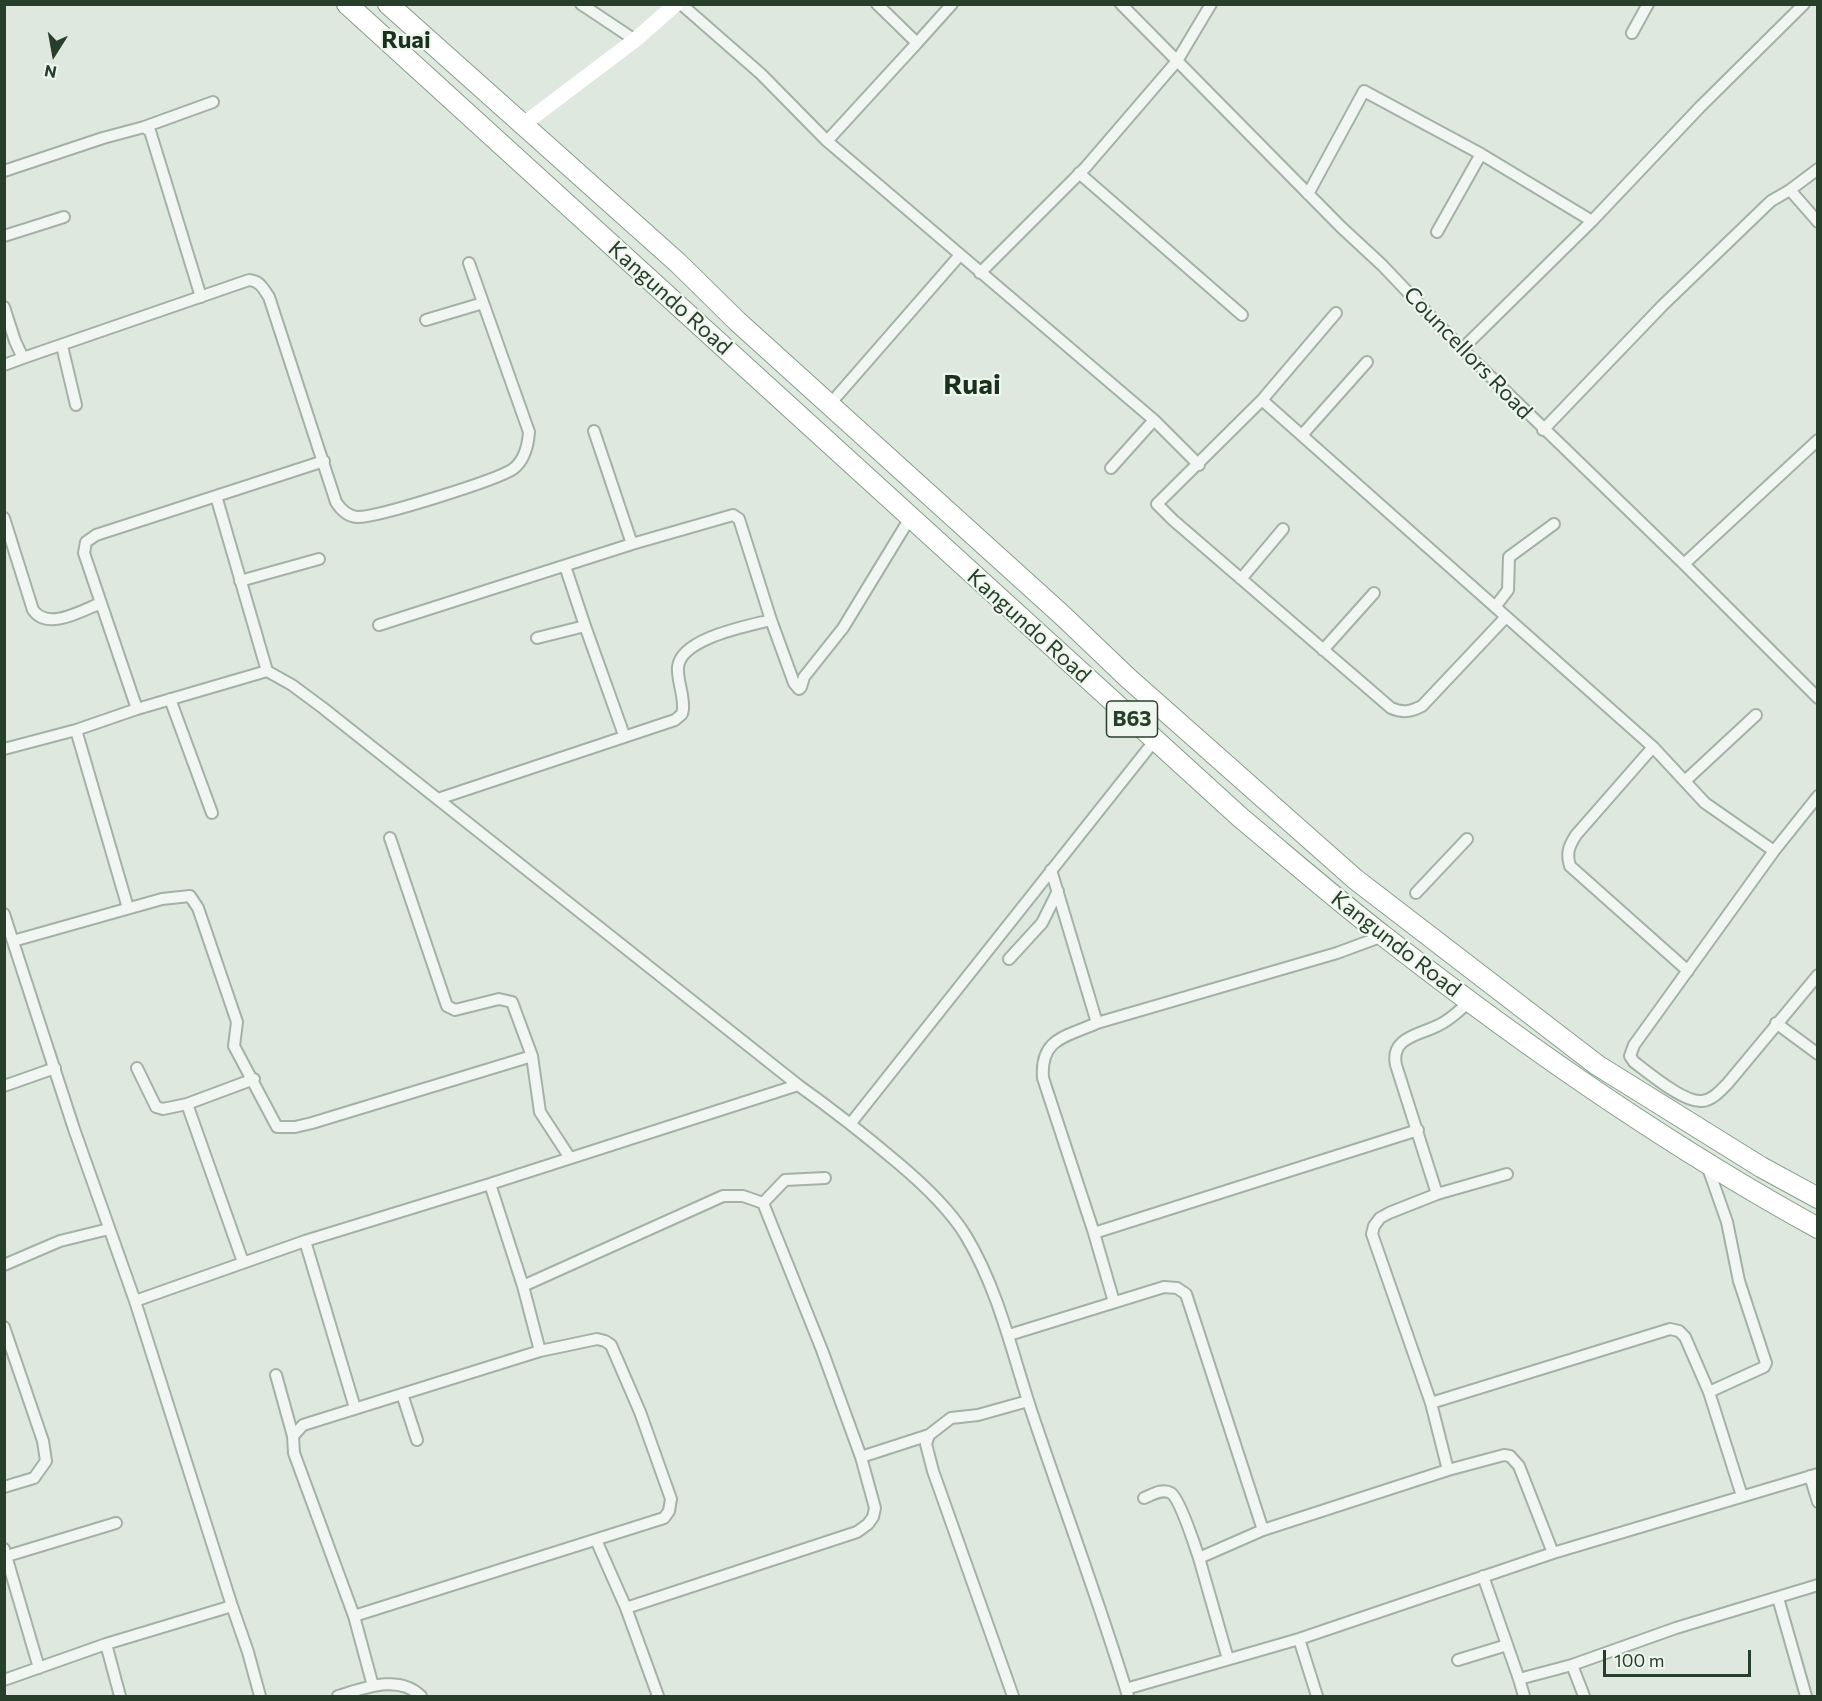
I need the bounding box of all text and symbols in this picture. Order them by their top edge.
north arrow [24,24,84,84]
district label: Ruai [381,26,431,54]
text: N [43,62,58,83]
street label: Kangundo Road [603,236,737,360]
street label: Councellors Road [1398,281,1538,425]
district label: Ruai [943,368,1001,402]
street label: Kangundo Road [962,564,1096,688]
road number: B63 [1106,701,1158,737]
street label: Kangundo Road [1326,885,1466,1003]
scale bar [1606,1638,1754,1676]
text: 100 m [1614,1649,1664,1671]

